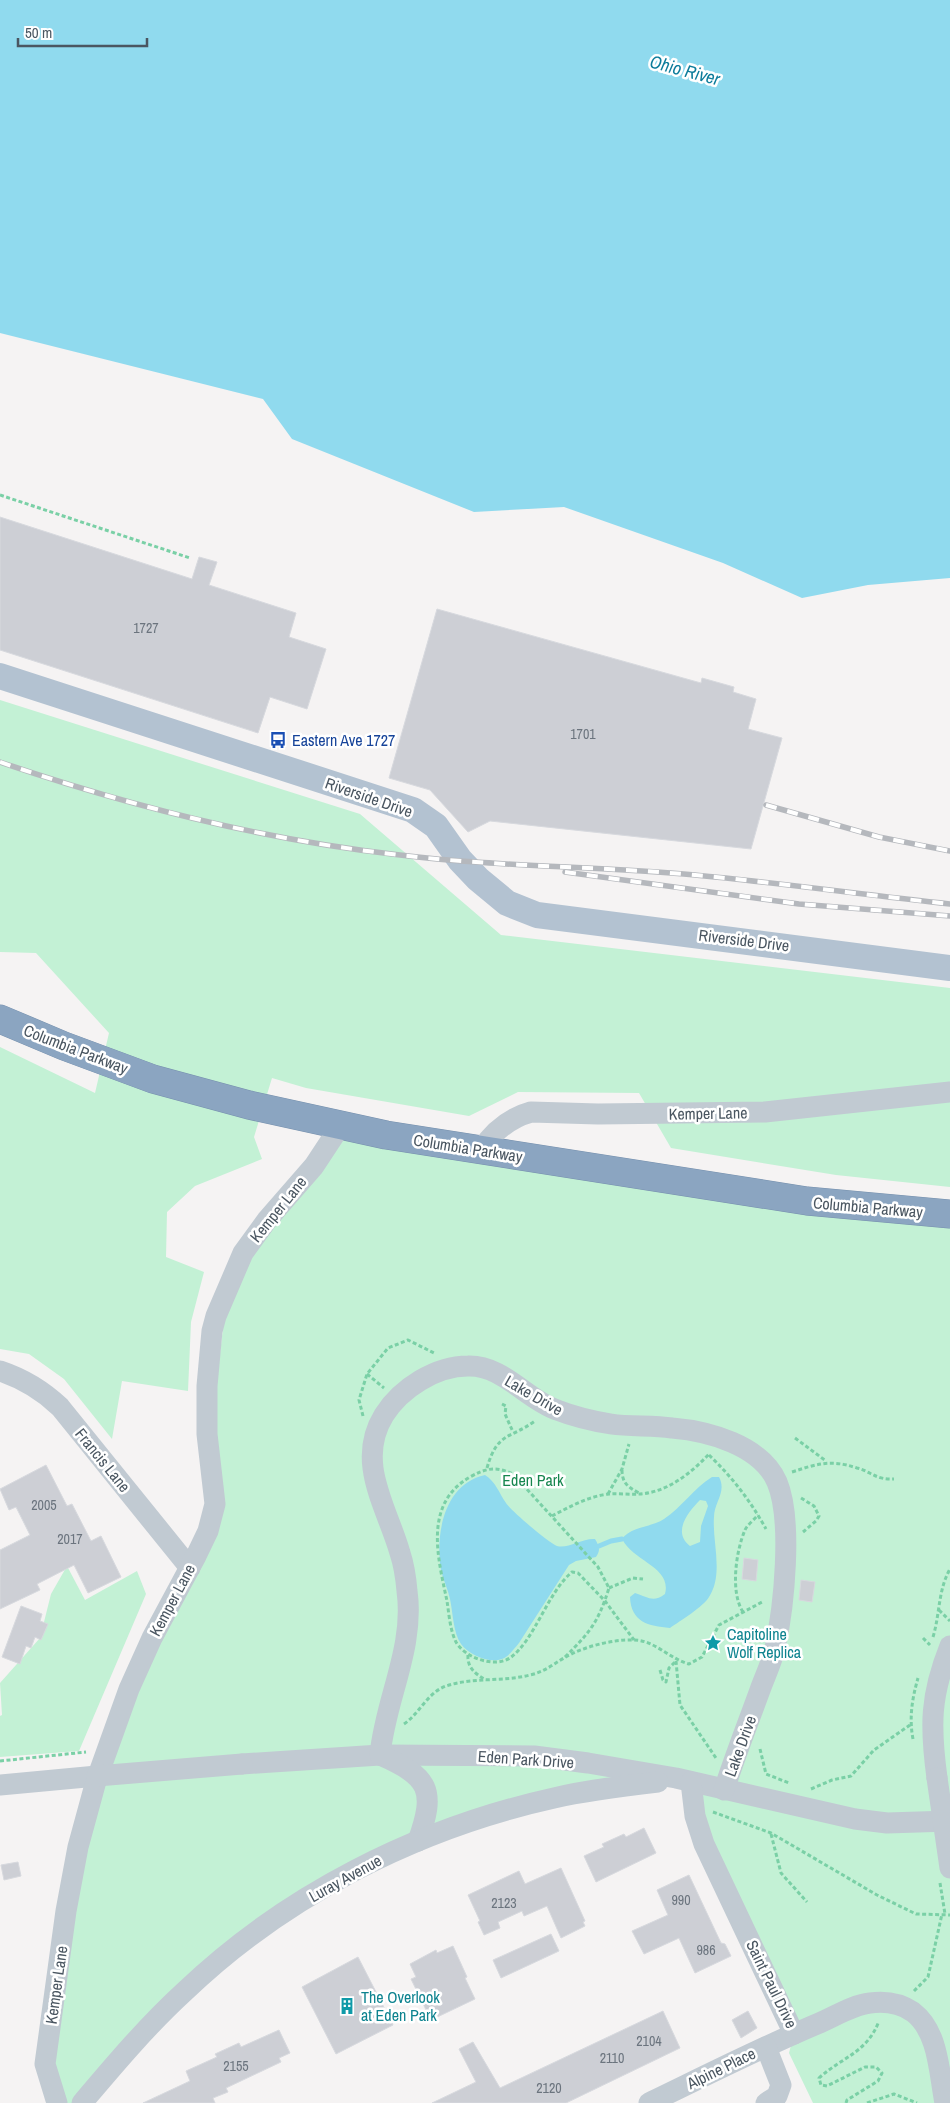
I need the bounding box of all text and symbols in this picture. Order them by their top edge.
scale bar [18,15,146,47]
text: 50 m [25,22,52,43]
water label: Ohio River [647,49,724,92]
house number: 1727 [133,619,159,637]
house number: 1701 [570,725,596,743]
place label: Eastern Ave 1727 [292,729,395,751]
bus stop icon: Eastern Ave 1727 [268,730,288,750]
street label: Riverside Drive [322,772,416,822]
street label: Riverside Drive [697,924,791,956]
street label: Columbia Parkway [21,1019,132,1079]
street label: Kemper Lane [668,1101,748,1125]
street label: Columbia Parkway [412,1129,525,1168]
street label: Kemper Lane [245,1171,311,1247]
street label: Columbia Parkway [812,1191,924,1223]
street label: Lake Drive [501,1370,567,1420]
street label: Francis Lane [70,1423,136,1497]
park label: Eden Park [502,1469,564,1491]
house number: 2005 [31,1496,57,1514]
house number: 2017 [57,1530,83,1548]
street label: Kemper Lane [144,1560,200,1640]
place label: Capitoline Wolf Replica [727,1623,802,1663]
place icon: Capitoline Wolf Replica [703,1633,723,1653]
street label: Lake Drive [719,1712,761,1780]
street label: Eden Park Drive [477,1745,575,1773]
street label: Luray Avenue [305,1849,385,1907]
house number: 990 [671,1891,691,1909]
house number: 2123 [491,1894,517,1912]
street label: Saint Paul Drive [741,1936,803,2032]
house number: 986 [696,1941,716,1959]
street label: Kemper Lane [40,1944,72,2026]
place label: The Overlook at Eden Park [361,1986,440,2026]
building icon: The Overlook at Eden Park [337,1996,357,2016]
house number: 2104 [636,2032,662,2050]
street label: Alpine Place [682,2042,759,2094]
house number: 2110 [600,2049,624,2067]
house number: 2155 [223,2057,249,2075]
house number: 2120 [536,2079,562,2097]

